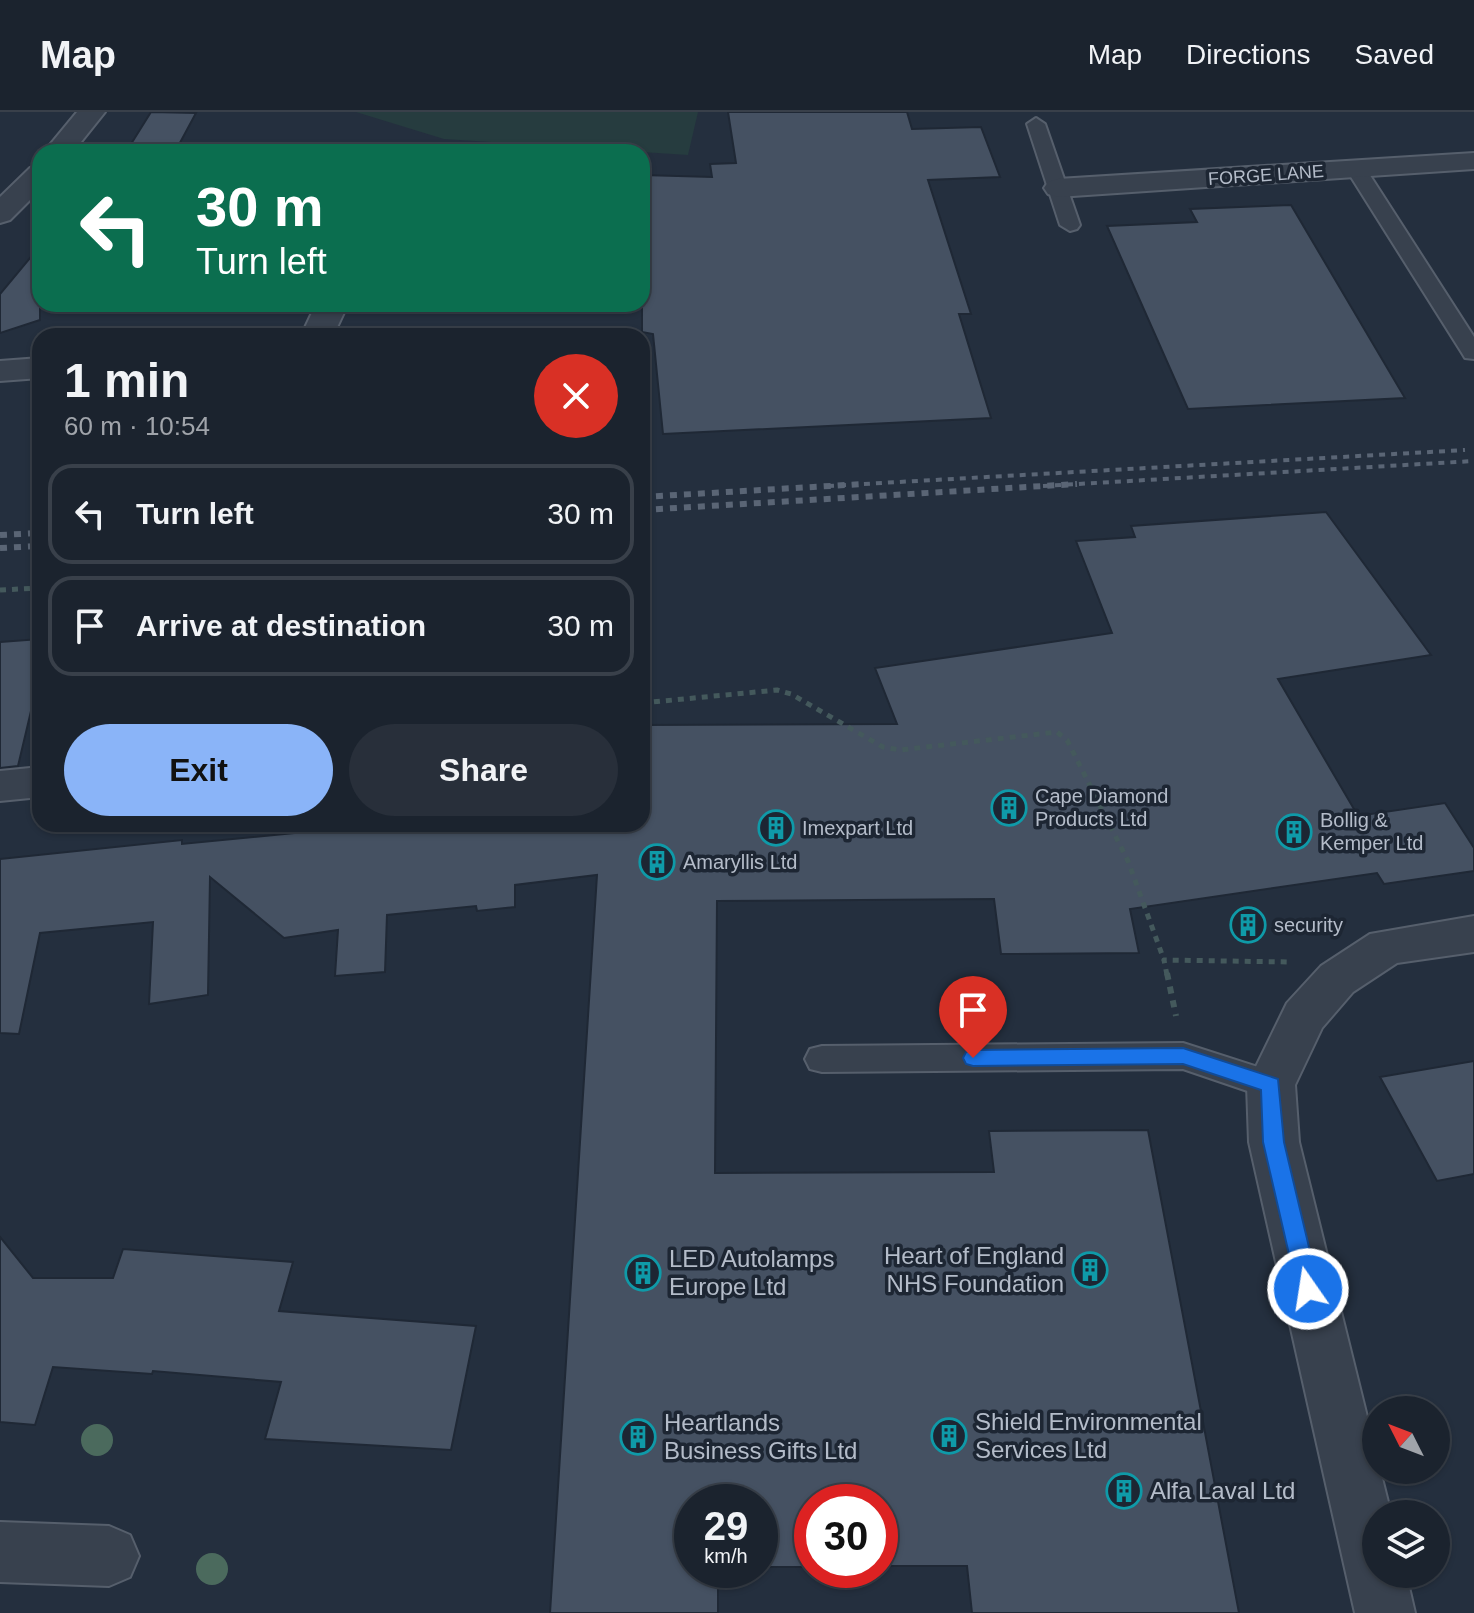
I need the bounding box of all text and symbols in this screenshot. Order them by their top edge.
text: Map [40,34,116,76]
text: Map [1088,39,1142,70]
text: Directions [1186,39,1311,70]
text: Saved [1355,39,1434,70]
street label: FORGE LANE [1207,161,1325,189]
text: 30 m [196,175,324,238]
icon: left [64,176,168,280]
text: Turn left [196,241,327,282]
text: 1 min [64,354,189,407]
button: close [534,354,618,438]
text: 60 m · 10:54 [64,411,210,441]
icon: left [68,492,112,536]
text: Turn left [136,497,254,530]
text: 30 m [547,497,614,530]
icon: arrive [68,604,112,648]
text: Arrive at destination [136,609,426,642]
text: 30 m [547,609,614,642]
button: Exit [64,724,333,816]
button: Share [349,724,618,816]
place label: Cape Diamond Products Ltd [1035,785,1168,830]
building icon: Cape Diamond Products Ltd [990,789,1028,827]
building icon: Imexpart Ltd [757,809,795,847]
place label: Bollig & Kemper Ltd [1320,809,1423,854]
building icon: Bollig & Kemper Ltd [1275,813,1313,851]
place label: Imexpart Ltd [802,817,913,839]
building icon: Amaryllis Ltd [638,843,676,881]
place label: Amaryllis Ltd [683,851,797,873]
building icon: security [1229,906,1267,944]
place label: security [1274,914,1343,936]
pin [939,976,1007,1058]
icon: arrive [951,988,995,1032]
place label: Heart of England NHS Foundation [884,1242,1064,1297]
place label: LED Autolamps Europe Ltd [669,1245,834,1300]
position arrow [1266,1247,1350,1331]
building icon: Heart of England NHS Foundation [1071,1251,1109,1289]
building icon: LED Autolamps Europe Ltd [624,1254,662,1292]
north arrow [1362,1396,1450,1484]
map controls [1362,1396,1450,1588]
place label: Shield Environmental Services Ltd [975,1408,1202,1463]
place label: Heartlands Business Gifts Ltd [664,1409,857,1464]
building icon: Shield Environmental Services Ltd [930,1417,968,1455]
building icon: Heartlands Business Gifts Ltd [619,1418,657,1456]
building icon: Alfa Laval Ltd [1105,1472,1143,1510]
place label: Alfa Laval Ltd [1150,1477,1295,1504]
speed limit sign: 30 [794,1484,898,1588]
button: layers [1362,1500,1450,1588]
text: 29 [704,1504,748,1548]
text: km/h [704,1545,748,1567]

